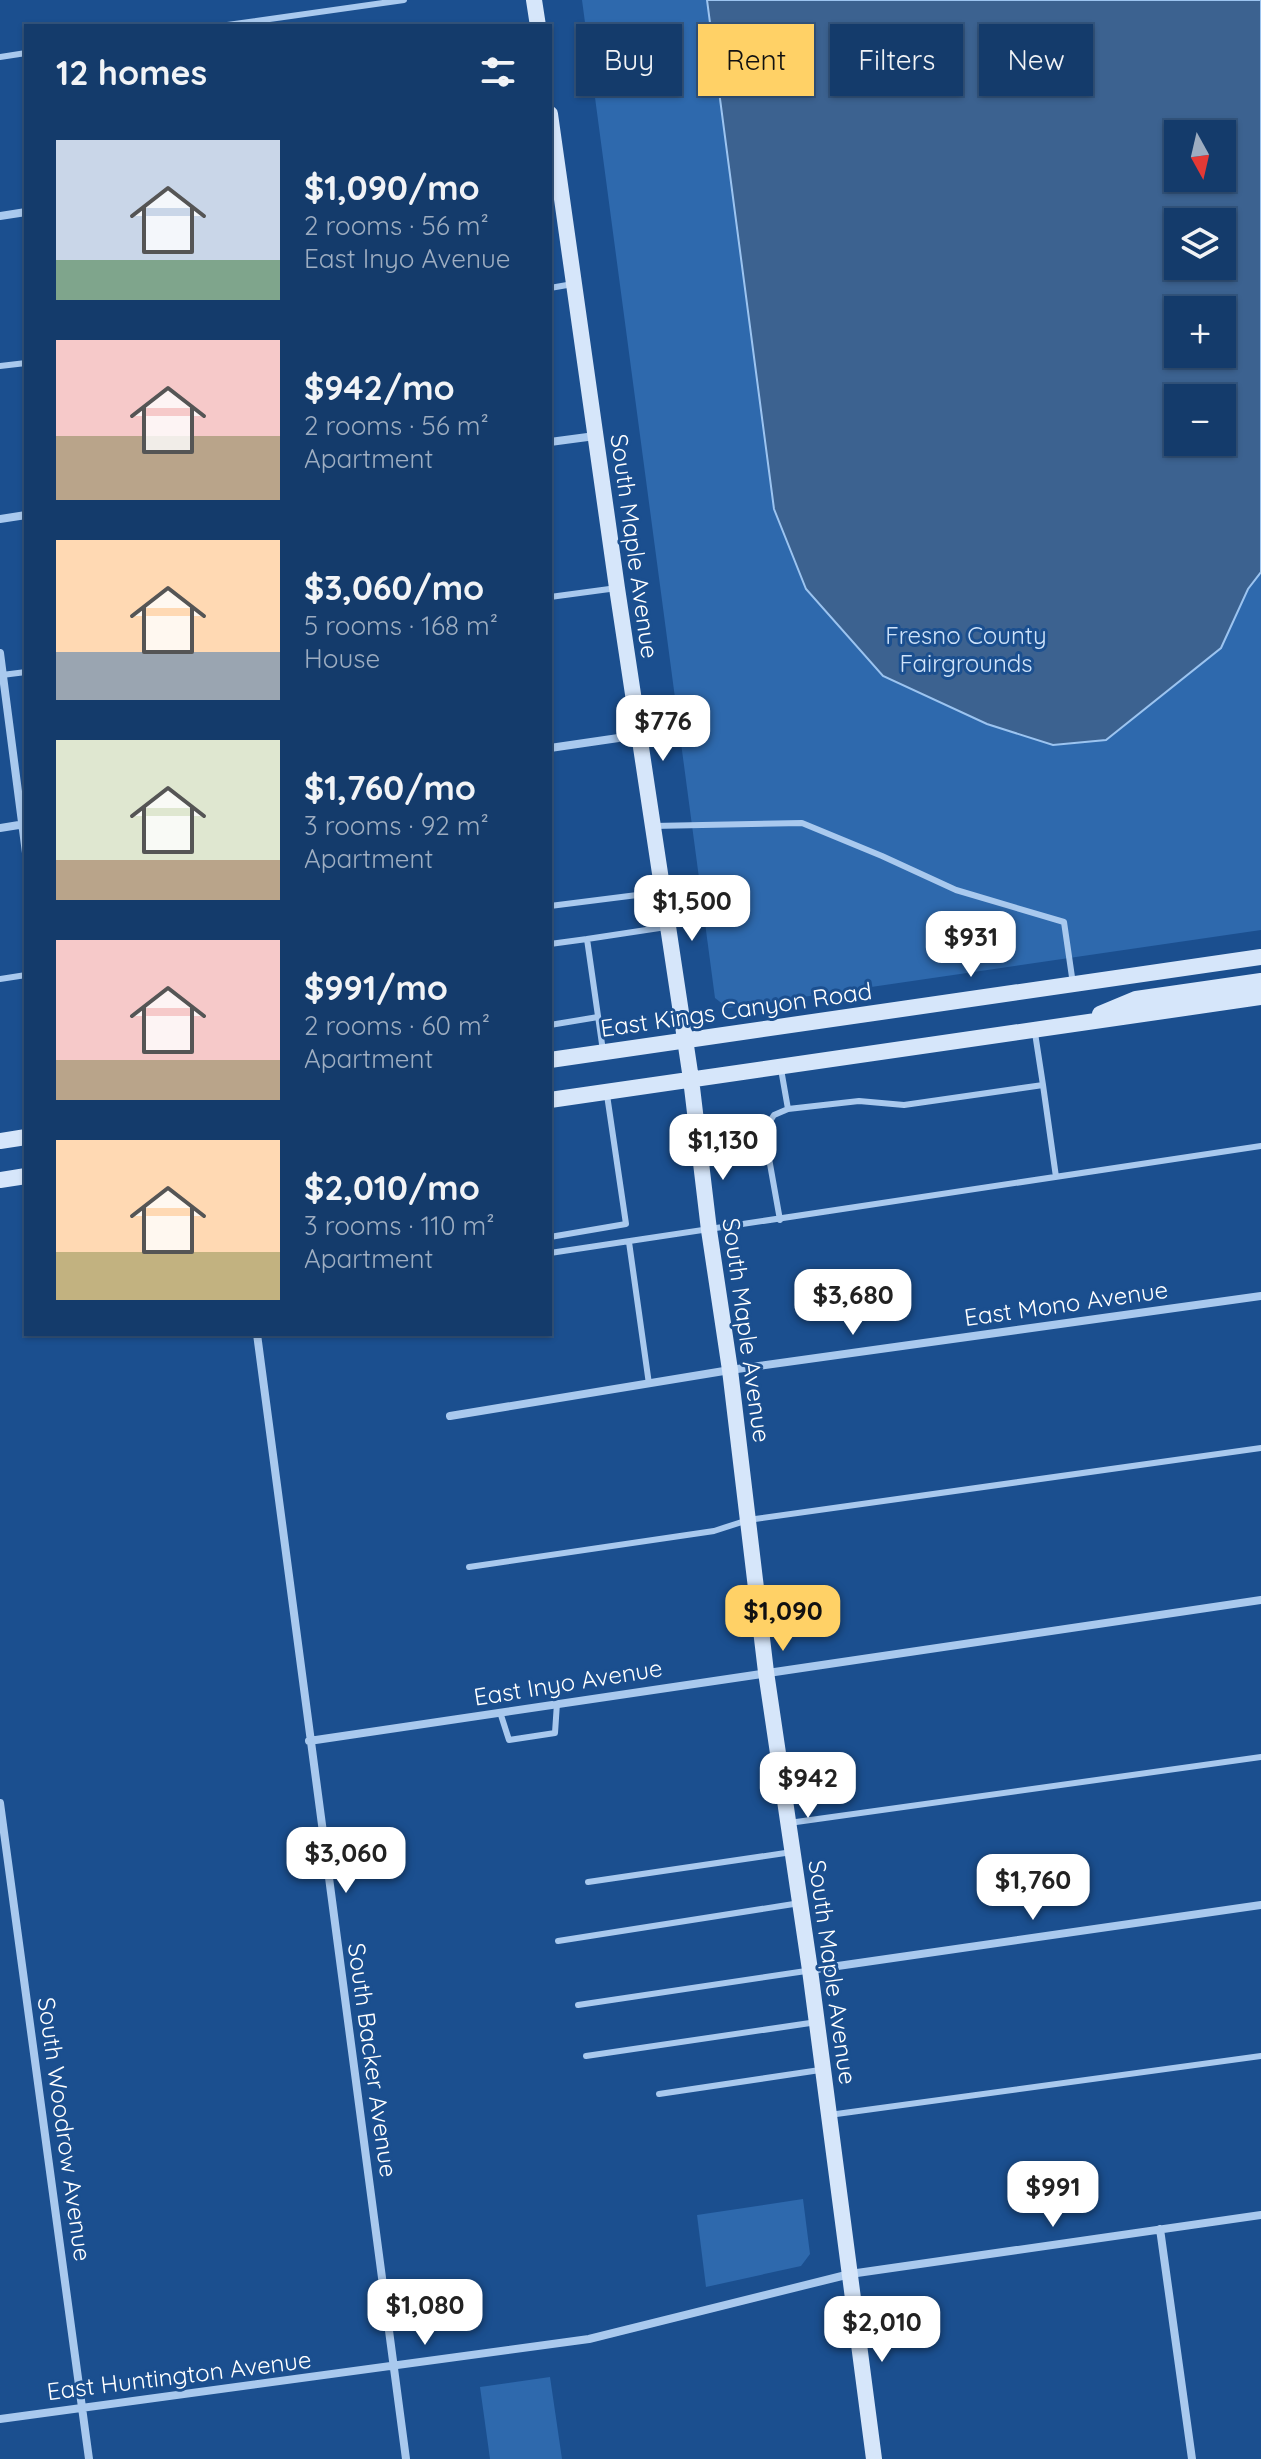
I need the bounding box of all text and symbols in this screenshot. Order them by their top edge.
chip: Buy [576,24,682,96]
chip: Rent [698,24,814,96]
chip: Filters [830,24,963,96]
chip: New [979,24,1093,96]
icon: filters [476,50,520,94]
text: 12 homes [56,51,207,94]
north arrow [1164,120,1236,192]
map controls [1164,120,1236,456]
text: $1,090/mo [304,166,480,209]
icon: home [120,172,216,268]
button: layers [1164,208,1236,280]
text: 2 rooms · 56 m² [304,209,489,242]
text: East Inyo Avenue [304,242,510,275]
button: + [1164,296,1236,368]
text: $942/mo [304,366,455,409]
icon: home [120,372,216,468]
button: − [1164,384,1236,456]
text: 2 rooms · 56 m² [304,409,489,442]
street label: South Maple Avenue [604,432,666,660]
text: Apartment [304,442,433,475]
text: $3,060/mo [304,566,484,609]
icon: home [120,572,216,668]
text: 5 rooms · 168 m² [304,609,498,642]
park label: Fresno County Fairgrounds [885,620,1047,678]
text: House [304,642,380,675]
pin: $776 [616,695,710,763]
text: $776 [634,704,692,737]
text: $1,760/mo [304,766,476,809]
icon: home [120,772,216,868]
text: 3 rooms · 92 m² [304,809,489,842]
text: Apartment [304,842,433,875]
pin: $1,500 [627,875,757,943]
text: $1,500 [652,884,732,917]
pin: $931 [924,911,1018,979]
text: $931 [944,920,998,953]
text: $991/mo [304,966,448,1009]
icon: home [120,972,216,1068]
street label: East Kings Canyon Road [598,975,874,1043]
text: 2 rooms · 60 m² [304,1009,490,1042]
text: Apartment [304,1042,433,1075]
pin: $1,130 [658,1114,788,1182]
text: $1,130 [687,1123,759,1156]
text: $2,010/mo [304,1166,480,1209]
icon: home [120,1172,216,1268]
text: 3 rooms · 110 m² [304,1209,495,1242]
street label: South Maple Avenue [716,1216,778,1444]
text: Apartment [304,1242,433,1275]
pin: $3,680 [788,1269,918,1337]
street label: East Mono Avenue [962,1274,1170,1332]
text: $3,680 [812,1278,894,1311]
pin: $1,090 [718,1585,848,1653]
text: $1,090 [743,1594,823,1627]
street label: East Inyo Avenue [472,1652,664,1712]
pin: $942 [761,1752,855,1820]
text: $942 [778,1761,838,1794]
pin: $3,060 [281,1827,411,1895]
text: $3,060 [305,1836,387,1869]
pin: $1,760 [968,1854,1098,1922]
street label: South Maple Avenue [802,1858,864,2086]
text: $1,760 [995,1863,1071,1896]
street label: South Backer Avenue [342,1941,404,2179]
street label: South Woodrow Avenue [32,1995,98,2263]
pin: $991 [1006,2161,1100,2229]
text: $991 [1025,2170,1081,2203]
pin: $1,080 [360,2279,490,2347]
text: $1,080 [386,2288,464,2321]
pin: $2,010 [817,2296,947,2364]
text: $2,010 [842,2305,922,2338]
street label: East Huntington Avenue [45,2344,313,2406]

